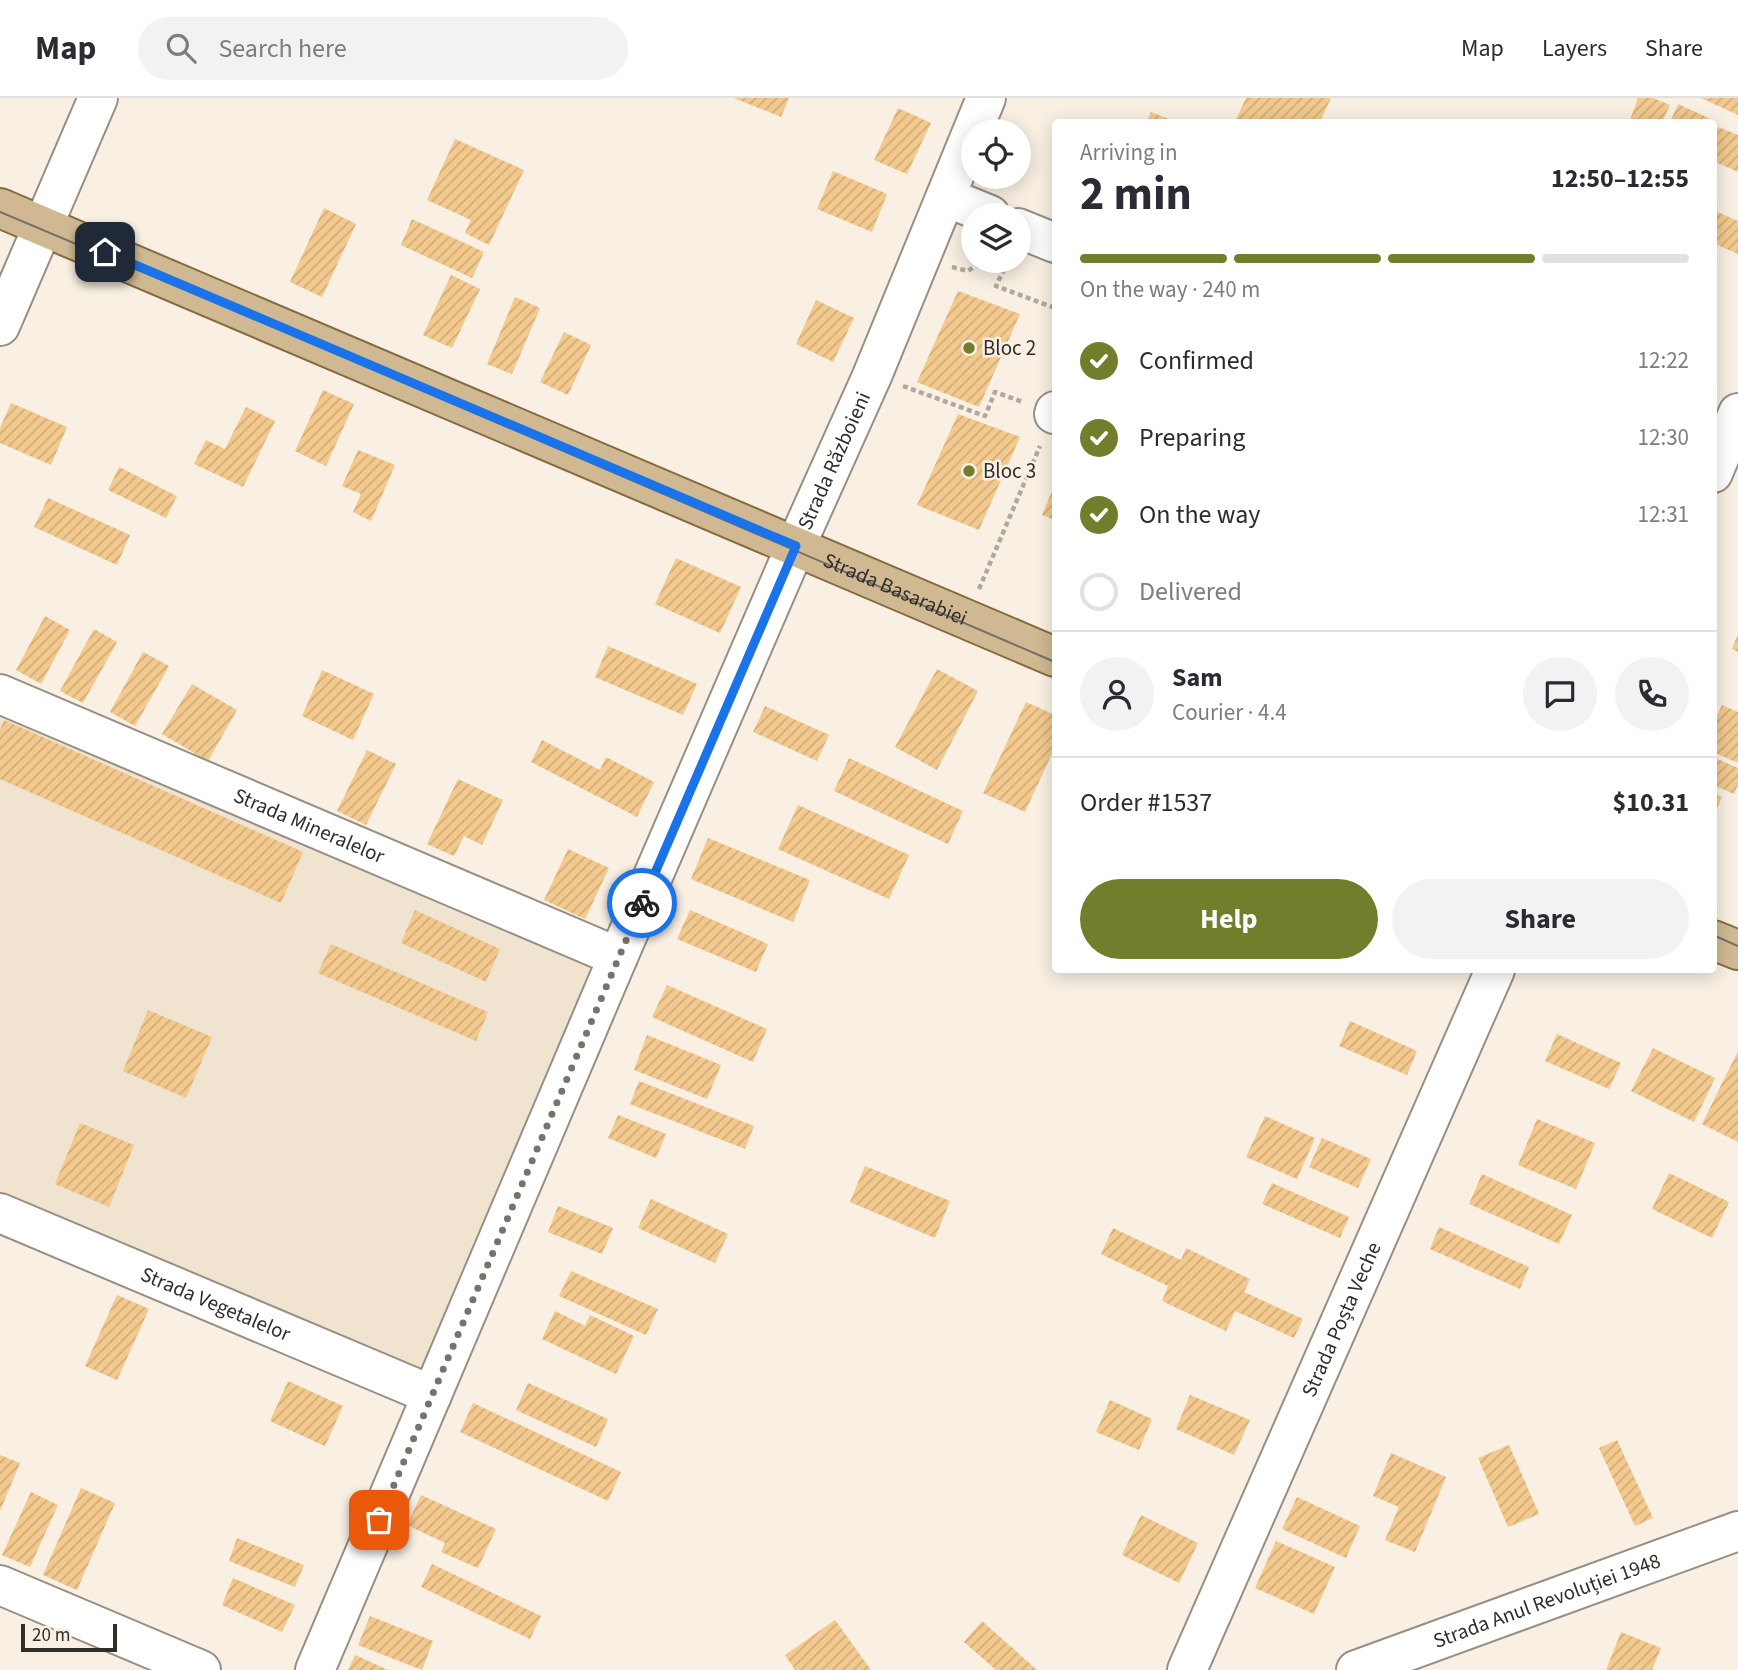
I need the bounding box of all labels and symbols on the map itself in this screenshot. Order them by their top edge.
pin [75,222,135,282]
place label: Bloc 2 [983,333,1036,363]
marker: Bloc 2 [961,340,977,356]
street label: Strada Războieni [790,387,878,534]
place label: Bloc 3 [983,456,1036,486]
marker: Bloc 3 [961,463,977,479]
street label: Strada Basarabiei [819,545,972,633]
street label: Strada Mineralelor [229,780,390,871]
courier [607,868,677,938]
street label: Strada Poșta Veche [1294,1237,1389,1402]
street label: Strada Vegetalelor [136,1259,296,1349]
pin [349,1490,409,1550]
street label: Strada Anul Revoluției 1948 [1429,1546,1664,1656]
scale bar [21,1621,117,1653]

